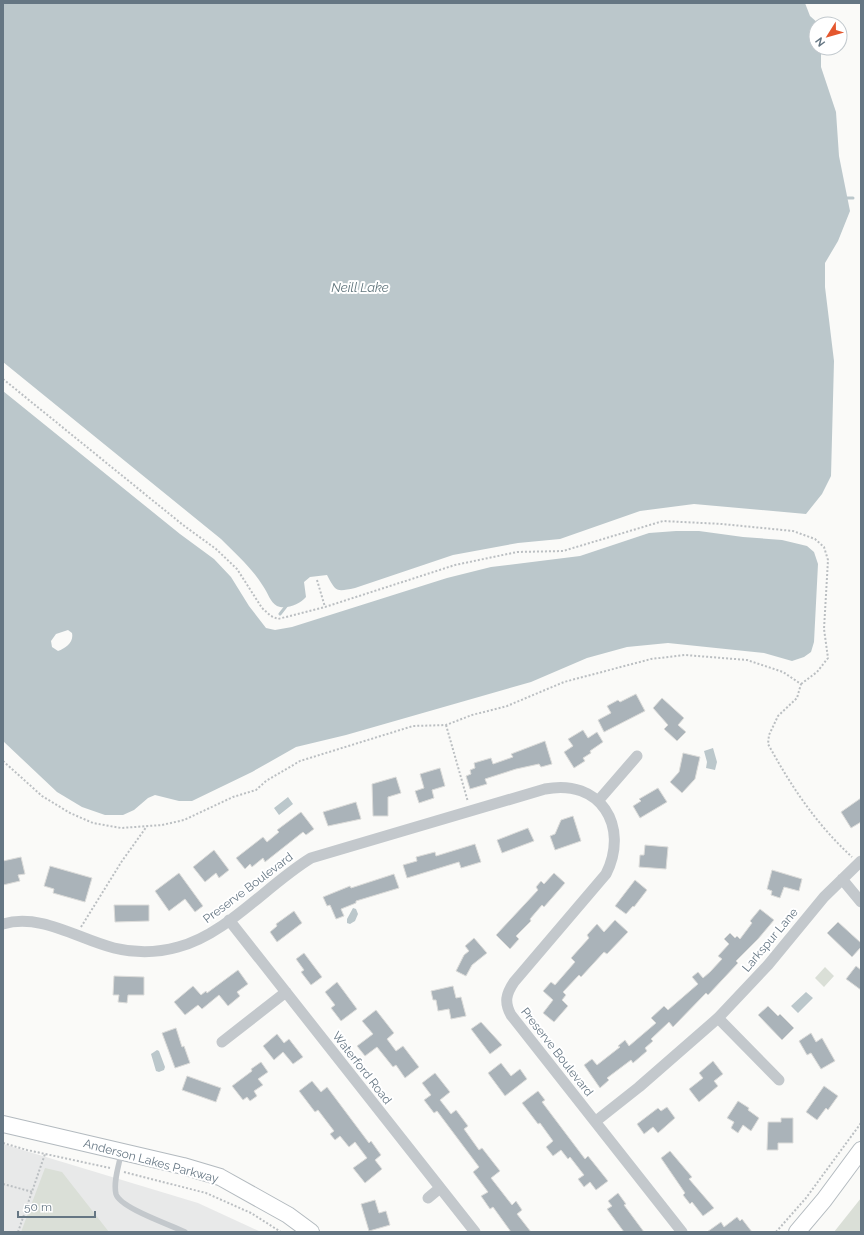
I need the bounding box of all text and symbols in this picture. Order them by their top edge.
north arrow [808,16,848,56]
text: N [813,34,828,49]
water label: Neill Lake [331,280,389,295]
street label: Preserve Boulevard [200,850,296,926]
street label: Larkspur Lane [739,905,801,975]
street label: Preserve Boulevard [518,1005,596,1099]
street label: Waterford Road [329,1029,395,1107]
street label: Anderson Lakes Parkway [82,1136,221,1186]
scale bar [18,1193,95,1219]
text: 50 m [24,1200,52,1214]

